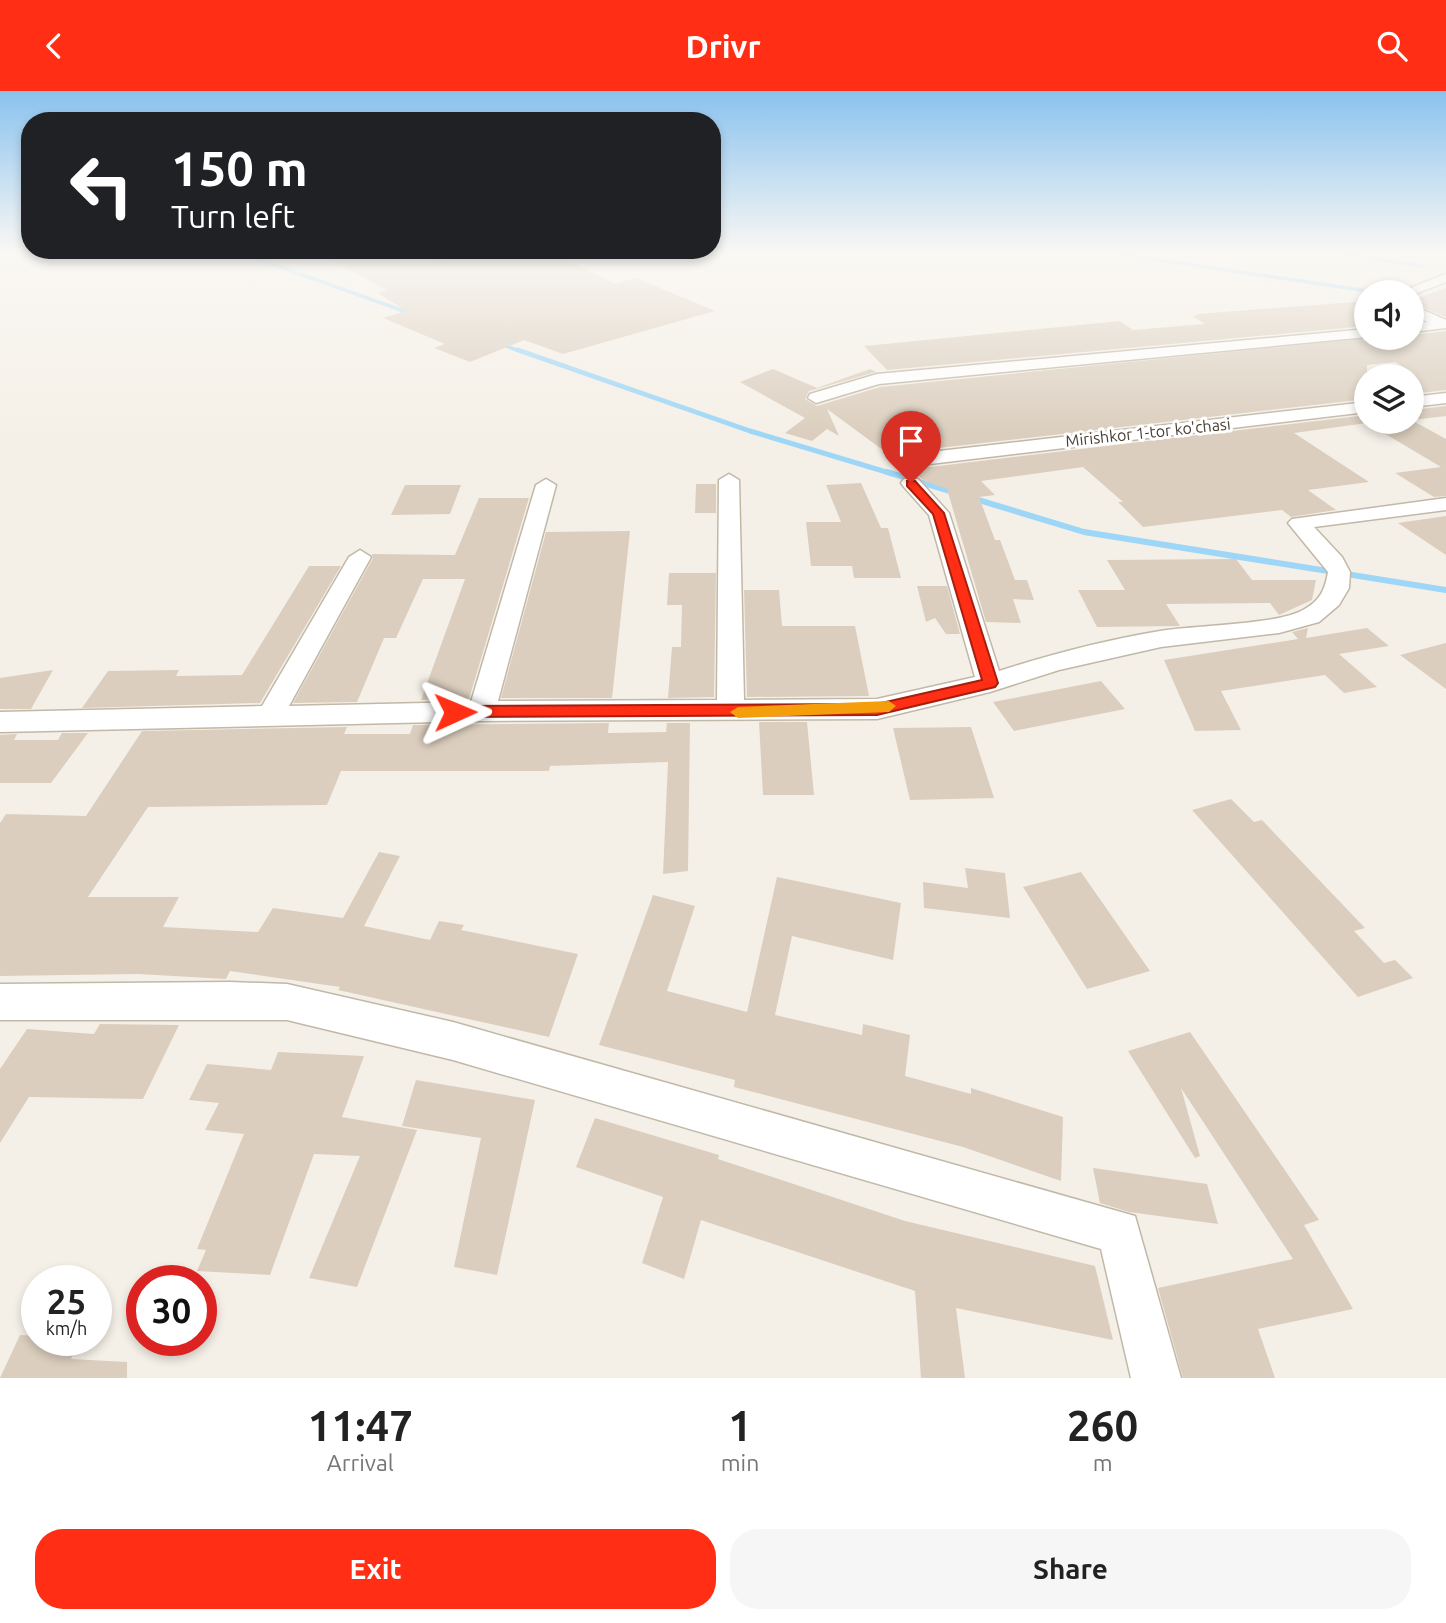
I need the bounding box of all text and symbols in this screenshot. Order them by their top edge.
icon: back [35,27,73,65]
icon: search [1373,27,1411,65]
text: Drivr [685,28,761,64]
icon: left [56,140,147,231]
text: 150 m [171,140,308,195]
text: Turn left [171,198,295,234]
map controls [1354,280,1424,434]
button: sound [1354,280,1424,350]
button: layers [1354,364,1424,434]
pin [881,411,941,483]
street label: Mirishkor 1-tor ko'chasi [1065,414,1231,450]
icon: arrive [892,422,930,460]
position arrow [418,675,492,749]
speed limit sign: 30 [126,1265,217,1356]
text: 25 [47,1281,86,1321]
text: km/h [46,1318,87,1338]
text: 11:47 [308,1402,413,1449]
text: 1 [728,1402,752,1449]
text: 260 [1067,1402,1138,1449]
text: Arrival [327,1450,394,1475]
text: min [721,1450,759,1475]
text: m [1093,1450,1113,1475]
button: Exit [35,1529,716,1609]
button: Share [730,1529,1411,1609]

